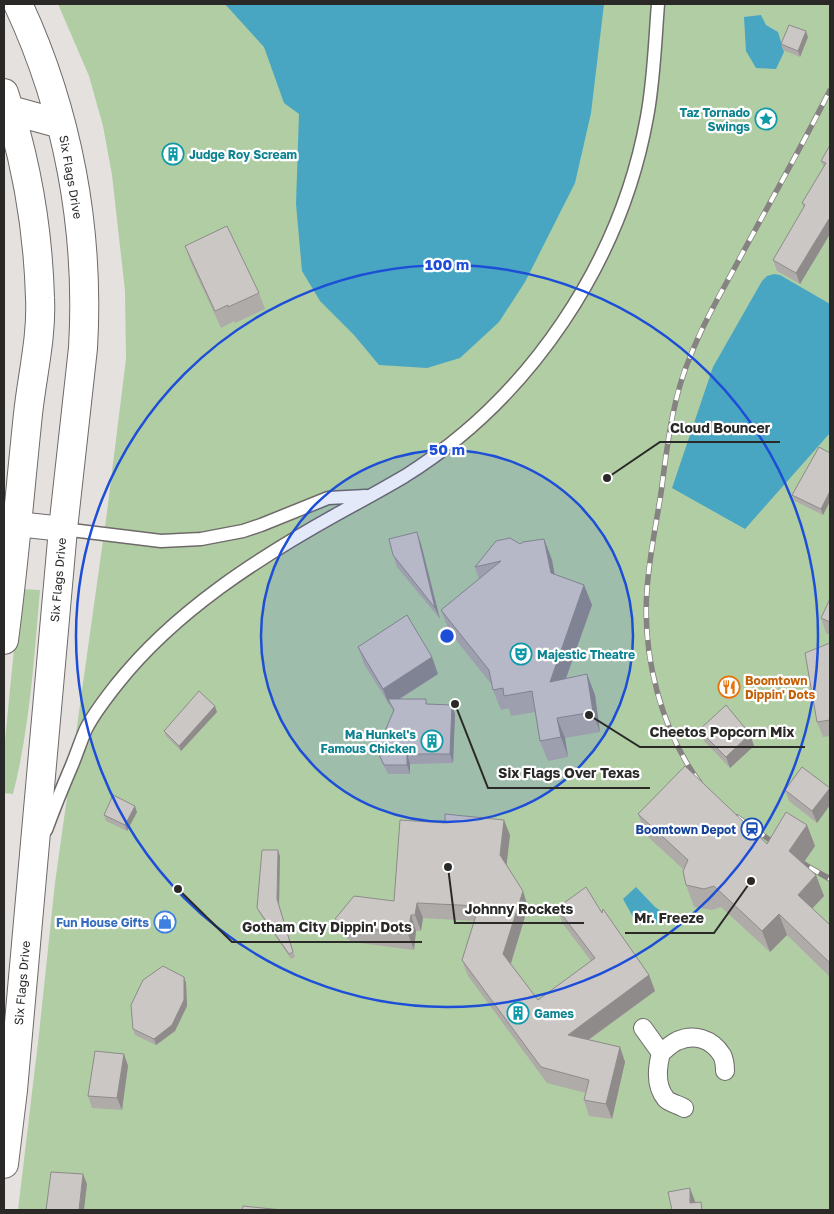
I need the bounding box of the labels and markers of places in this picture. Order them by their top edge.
place label: Taz Tornado Swings [680,105,750,134]
place icon: Taz Tornado Swings [754,107,778,131]
building icon: Judge Roy Scream [161,142,185,166]
place label: Judge Roy Scream [189,147,297,162]
callout: Cloud Bouncer [660,413,780,442]
centre of rings [438,627,456,645]
theatre icon: Majestic Theatre [509,642,533,666]
place label: Majestic Theatre [537,647,635,662]
place label: Boomtown Dippin' Dots [745,673,815,702]
restaurant icon: Boomtown Dippin' Dots [717,675,741,699]
callout: Cheetos Popcorn Mix [640,718,805,747]
place label: Ma Hunkel's Famous Chicken [321,727,416,756]
building icon: Ma Hunkel's Famous Chicken [420,729,444,753]
callout: Six Flags Over Texas [488,759,650,788]
station icon: Boomtown Depot [740,817,764,841]
place label: Boomtown Depot [636,822,736,837]
callout: Johnny Rockets [455,894,584,923]
callout: Mr. Freeze [625,904,714,933]
shop icon: Fun House Gifts [153,910,177,934]
callout: Gotham City Dippin' Dots [232,913,422,942]
place label: Fun House Gifts [56,915,149,930]
building icon: Games [506,1001,530,1025]
place label: Games [534,1006,574,1021]

